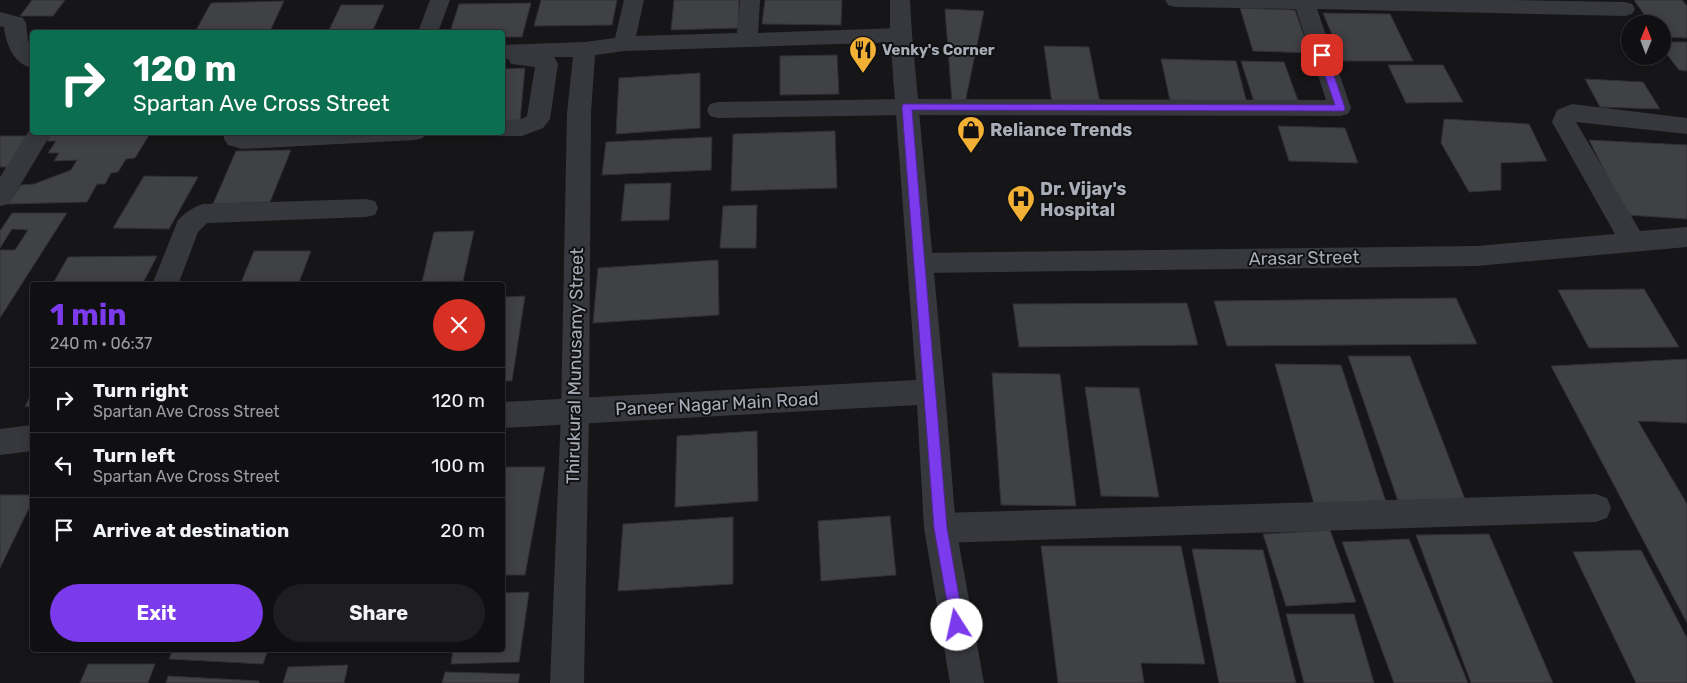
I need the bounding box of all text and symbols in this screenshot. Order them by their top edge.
north arrow [1621,15,1671,65]
map controls [1621,15,1671,65]
pin [1301,34,1343,76]
restaurant icon: Venky's Corner [848,35,878,74]
place label: Venky's Corner [882,41,995,59]
icon: arrive [1308,41,1336,69]
text: 120 m [133,48,236,90]
icon: right [50,50,115,115]
text: Spartan Ave Cross Street [133,90,390,117]
shop icon: Reliance Trends [956,115,986,154]
place label: Reliance Trends [990,119,1132,141]
place label: Dr. Vijay's Hospital [1040,178,1127,221]
hospital icon: Dr. Vijay's Hospital [1006,184,1036,223]
street label: Arasar Street [1248,246,1360,270]
street label: Thirukural Munusamy Street [562,248,588,484]
text: 1 min [50,297,127,333]
button: close [433,299,485,351]
text: 240 m · 06:37 [50,334,152,353]
text: Turn right [93,379,188,402]
icon: right [50,386,78,414]
street label: Paneer Nagar Main Road [615,388,819,420]
text: 120 m [432,389,485,412]
text: Spartan Ave Cross Street [93,402,280,421]
text: Turn left [93,444,175,467]
icon: left [50,451,78,479]
text: 100 m [431,454,485,477]
text: Spartan Ave Cross Street [93,467,280,486]
icon: arrive [50,516,78,544]
text: Arrive at destination [93,519,289,542]
text: 20 m [440,519,485,542]
button: Exit [50,584,263,642]
button: Share [273,584,485,642]
position arrow [930,598,982,650]

